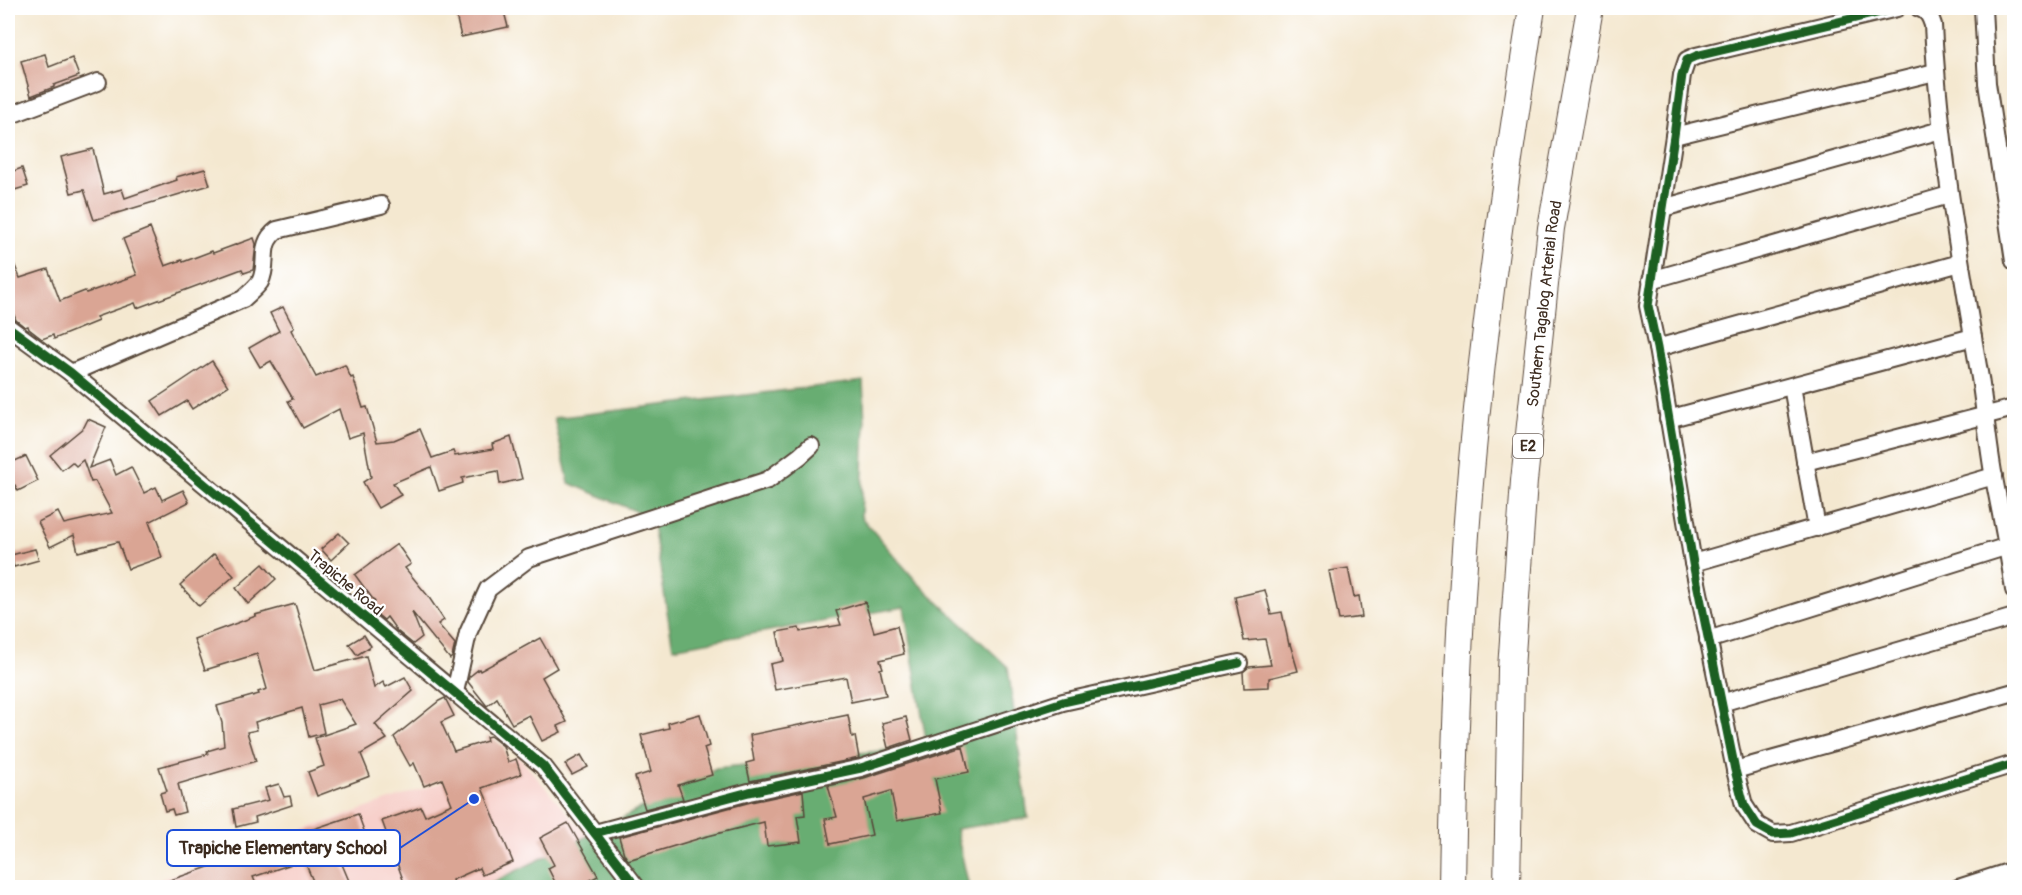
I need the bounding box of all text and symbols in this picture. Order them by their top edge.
street label: Southern Tagalog Arterial Road [1523,199,1567,408]
road number: E2 [1513,434,1543,458]
street label: Trapiche Road [304,546,387,620]
callout: Trapiche Elementary School [167,830,400,866]
text: Trapiche Elementary School [178,837,387,860]

